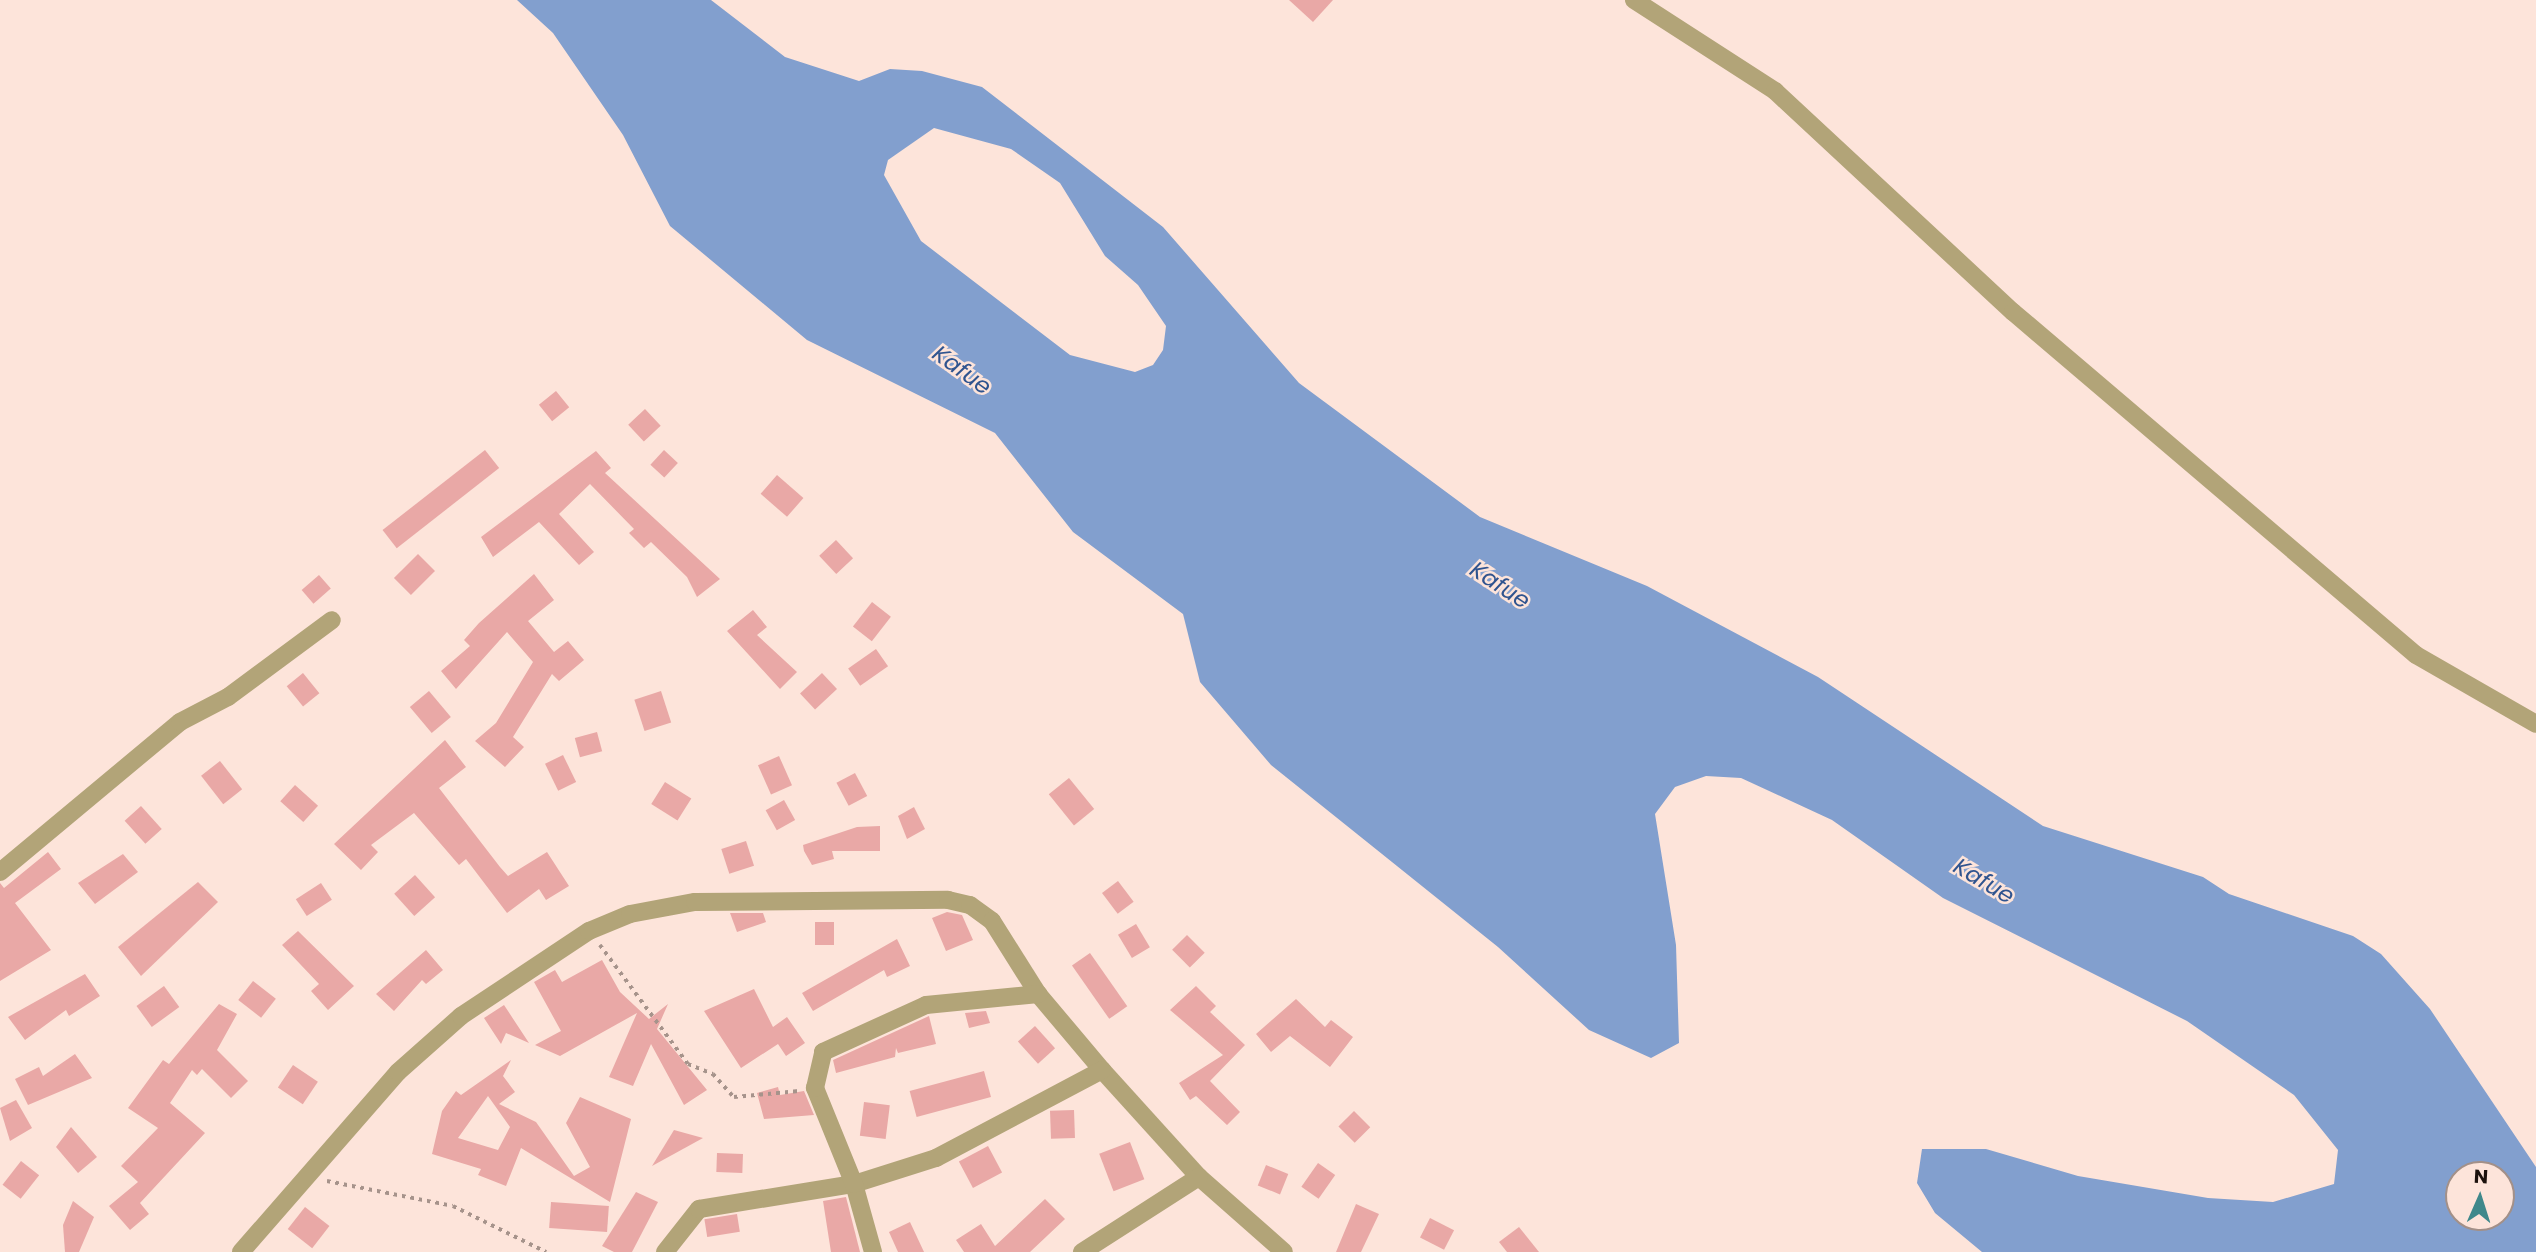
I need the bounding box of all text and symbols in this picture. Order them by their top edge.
water label: Kafue [927,339,997,401]
water label: Kafue [1465,555,1535,615]
water label: Kafue [1949,852,2019,910]
north arrow [2445,1161,2515,1231]
text: N [2473,1163,2489,1190]

